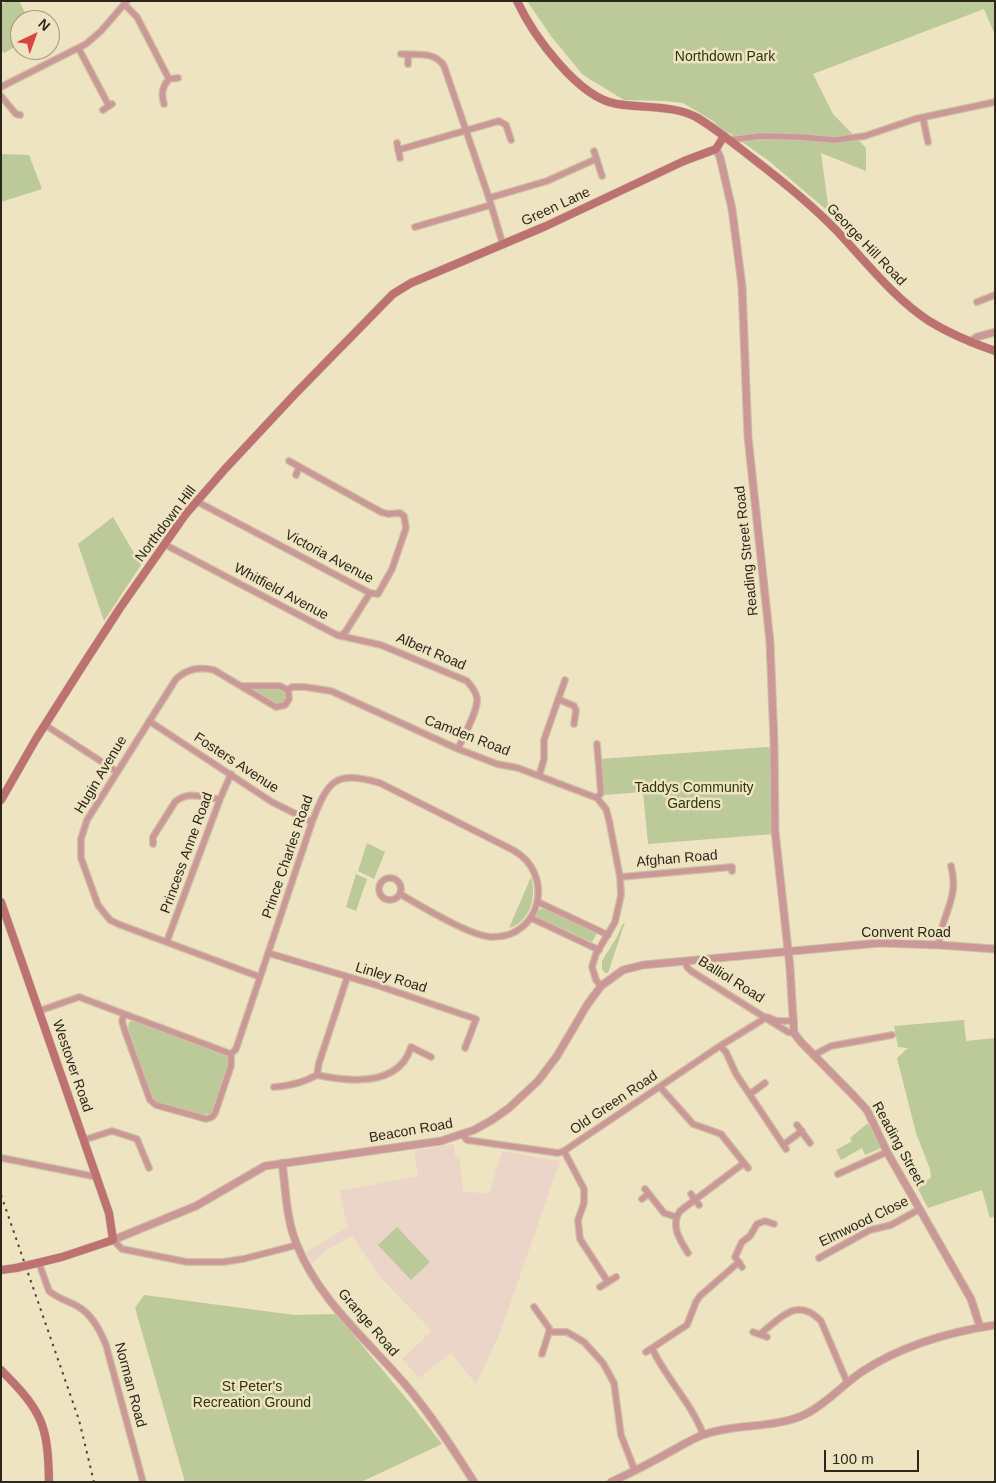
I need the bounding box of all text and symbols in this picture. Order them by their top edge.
north arrow [10,10,60,60]
text: N [35,15,53,34]
park label: Northdown Park [675,49,775,65]
street label: Green Lane [519,184,593,230]
street label: George Hill Road [823,201,909,289]
street label: Northdown Hill [132,483,200,565]
street label: Reading Street Road [732,485,762,617]
street label: Victoria Avenue [282,527,376,587]
street label: Whitfield Avenue [231,560,331,624]
street label: Albert Road [394,630,468,674]
street label: Camden Road [422,712,512,760]
street label: Fosters Avenue [190,729,282,797]
street label: Hugin Avenue [71,733,131,817]
park label: Taddys Community Gardens [634,780,754,812]
street label: Princess Anne Road [157,790,217,916]
street label: Prince Charles Road [259,793,317,921]
street label: Afghan Road [636,847,718,871]
street label: Convent Road [861,925,951,941]
street label: Balliol Road [695,953,767,1007]
street label: Linley Road [353,959,429,997]
street label: Westover Road [48,1018,96,1114]
street label: Old Green Road [567,1068,661,1138]
street label: Reading Street [868,1099,928,1189]
street label: Beacon Road [368,1115,454,1147]
street label: Elmwood Close [817,1193,911,1251]
street label: Grange Road [334,1286,402,1360]
street label: Norman Road [111,1341,149,1429]
park label: St Peter's Recreation Ground [193,1379,311,1411]
scale bar [826,1440,921,1472]
text: 100 m [832,1450,874,1467]

